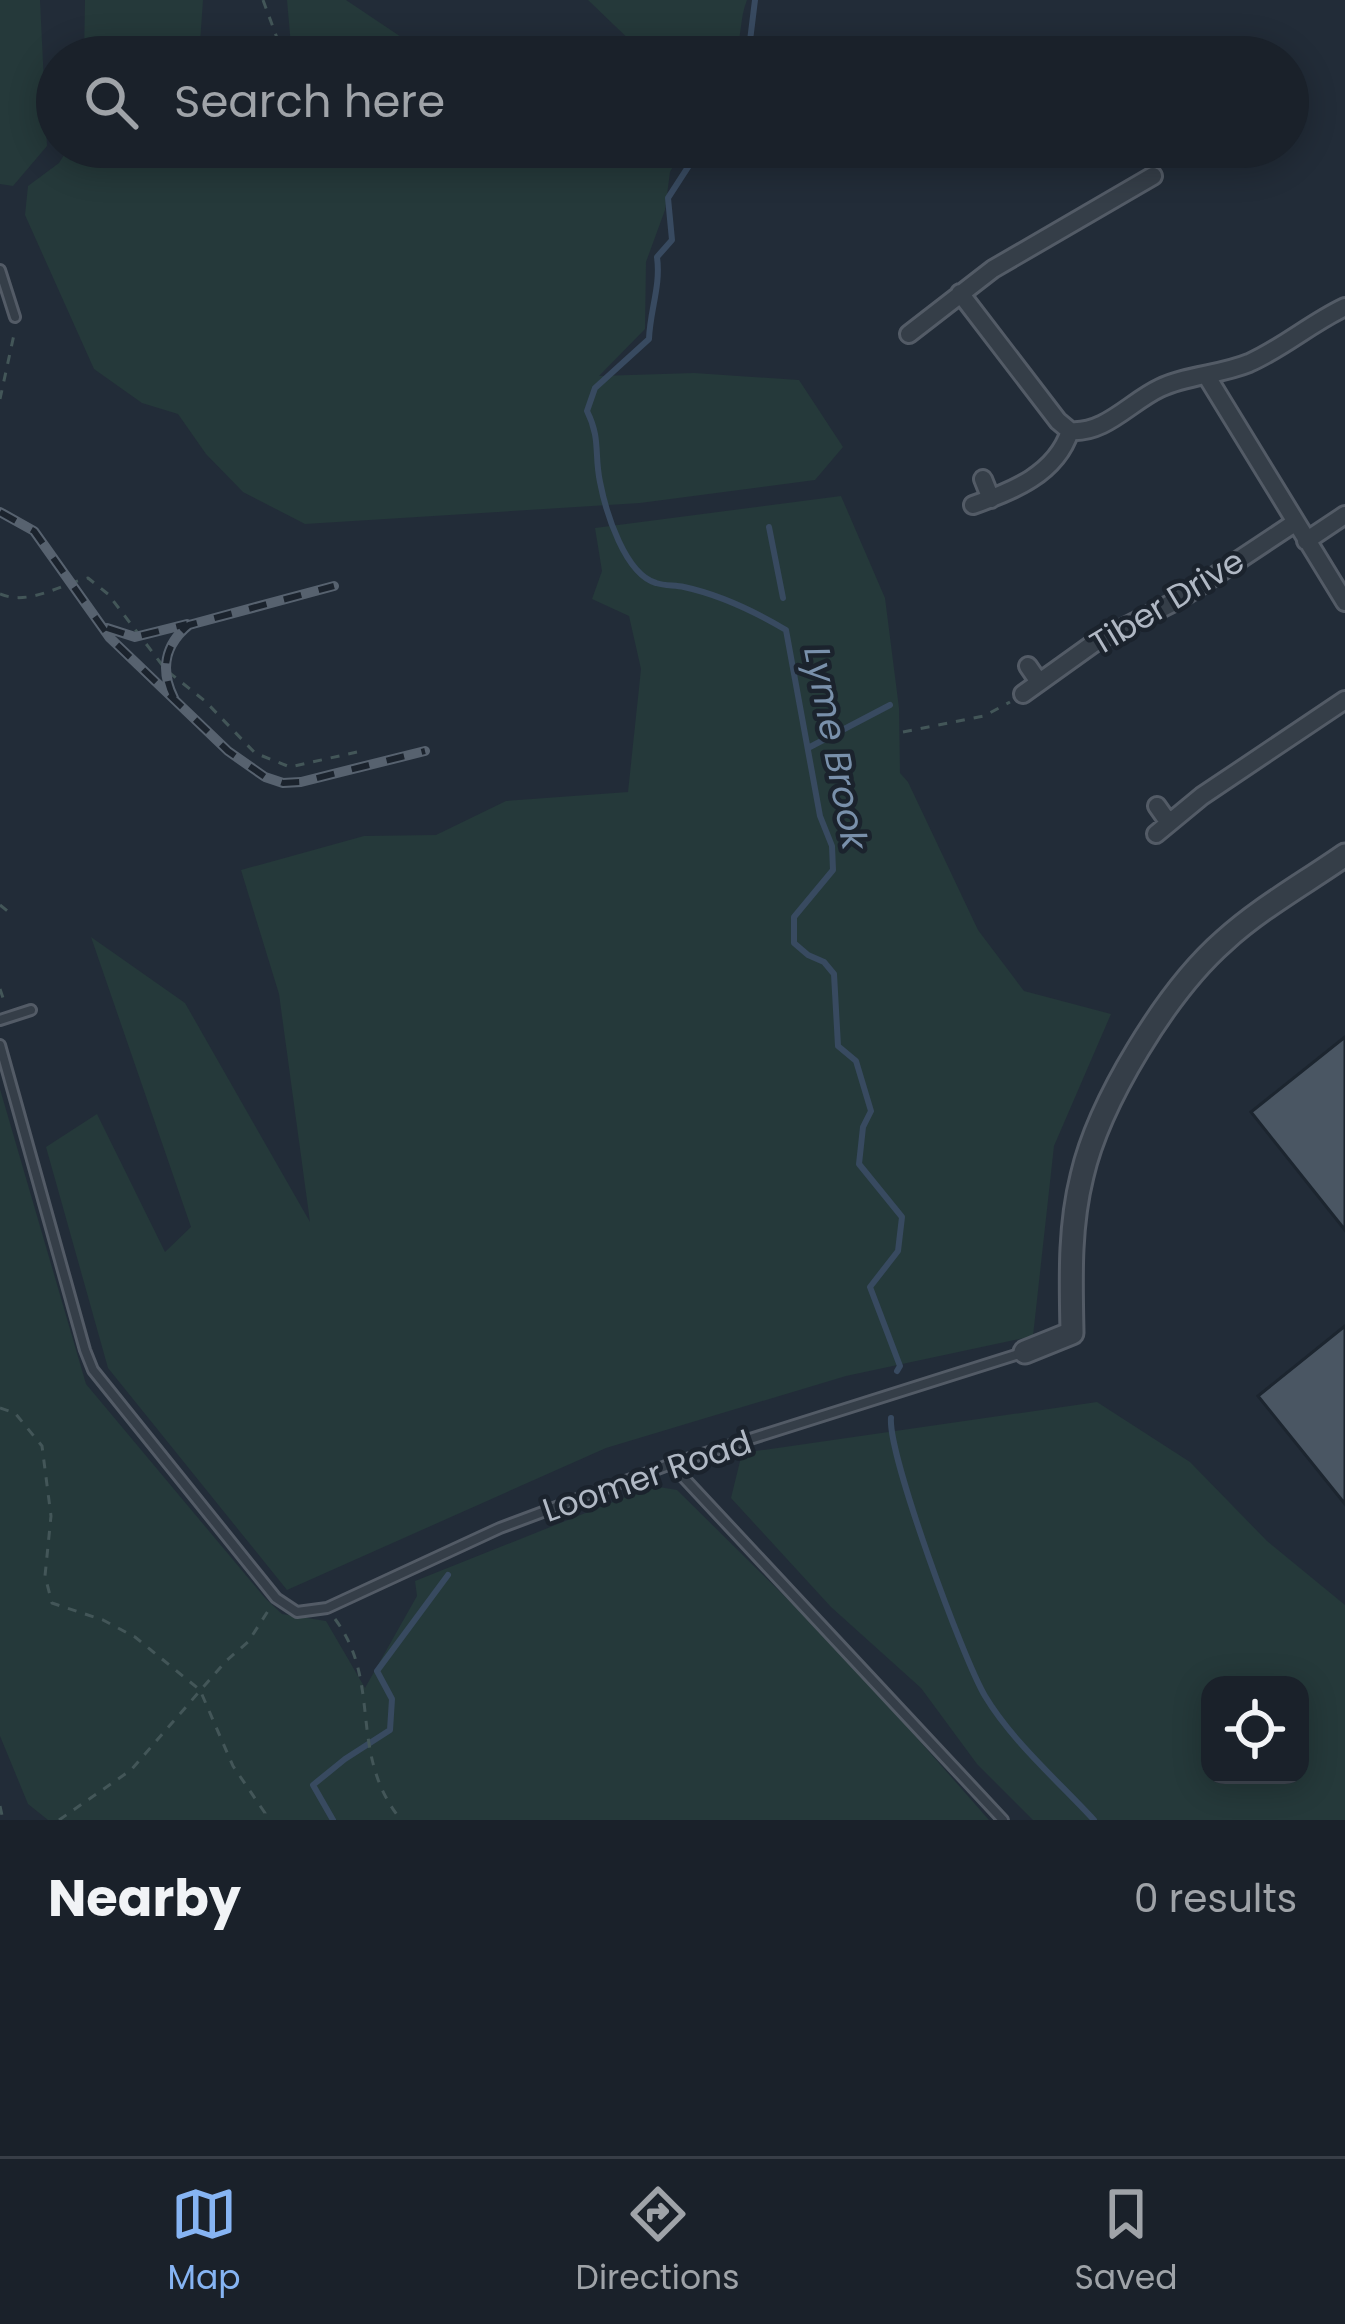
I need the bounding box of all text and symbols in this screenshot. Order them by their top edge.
search box [36,36,1309,168]
icon: search [78,69,144,135]
text: Search here [174,70,445,133]
street label: Tiber Drive [1081,537,1253,667]
water label: Lyme Brook [791,642,881,855]
street label: Loomer Road [536,1418,758,1534]
map controls [1201,1676,1309,1784]
button: locate [1201,1676,1309,1784]
text: Nearby [48,1862,241,1934]
text: 0 results [1134,1871,1297,1926]
tab: Map [168,2181,241,2303]
tab: Directions [576,2181,739,2303]
tab: Saved [1075,2181,1177,2303]

